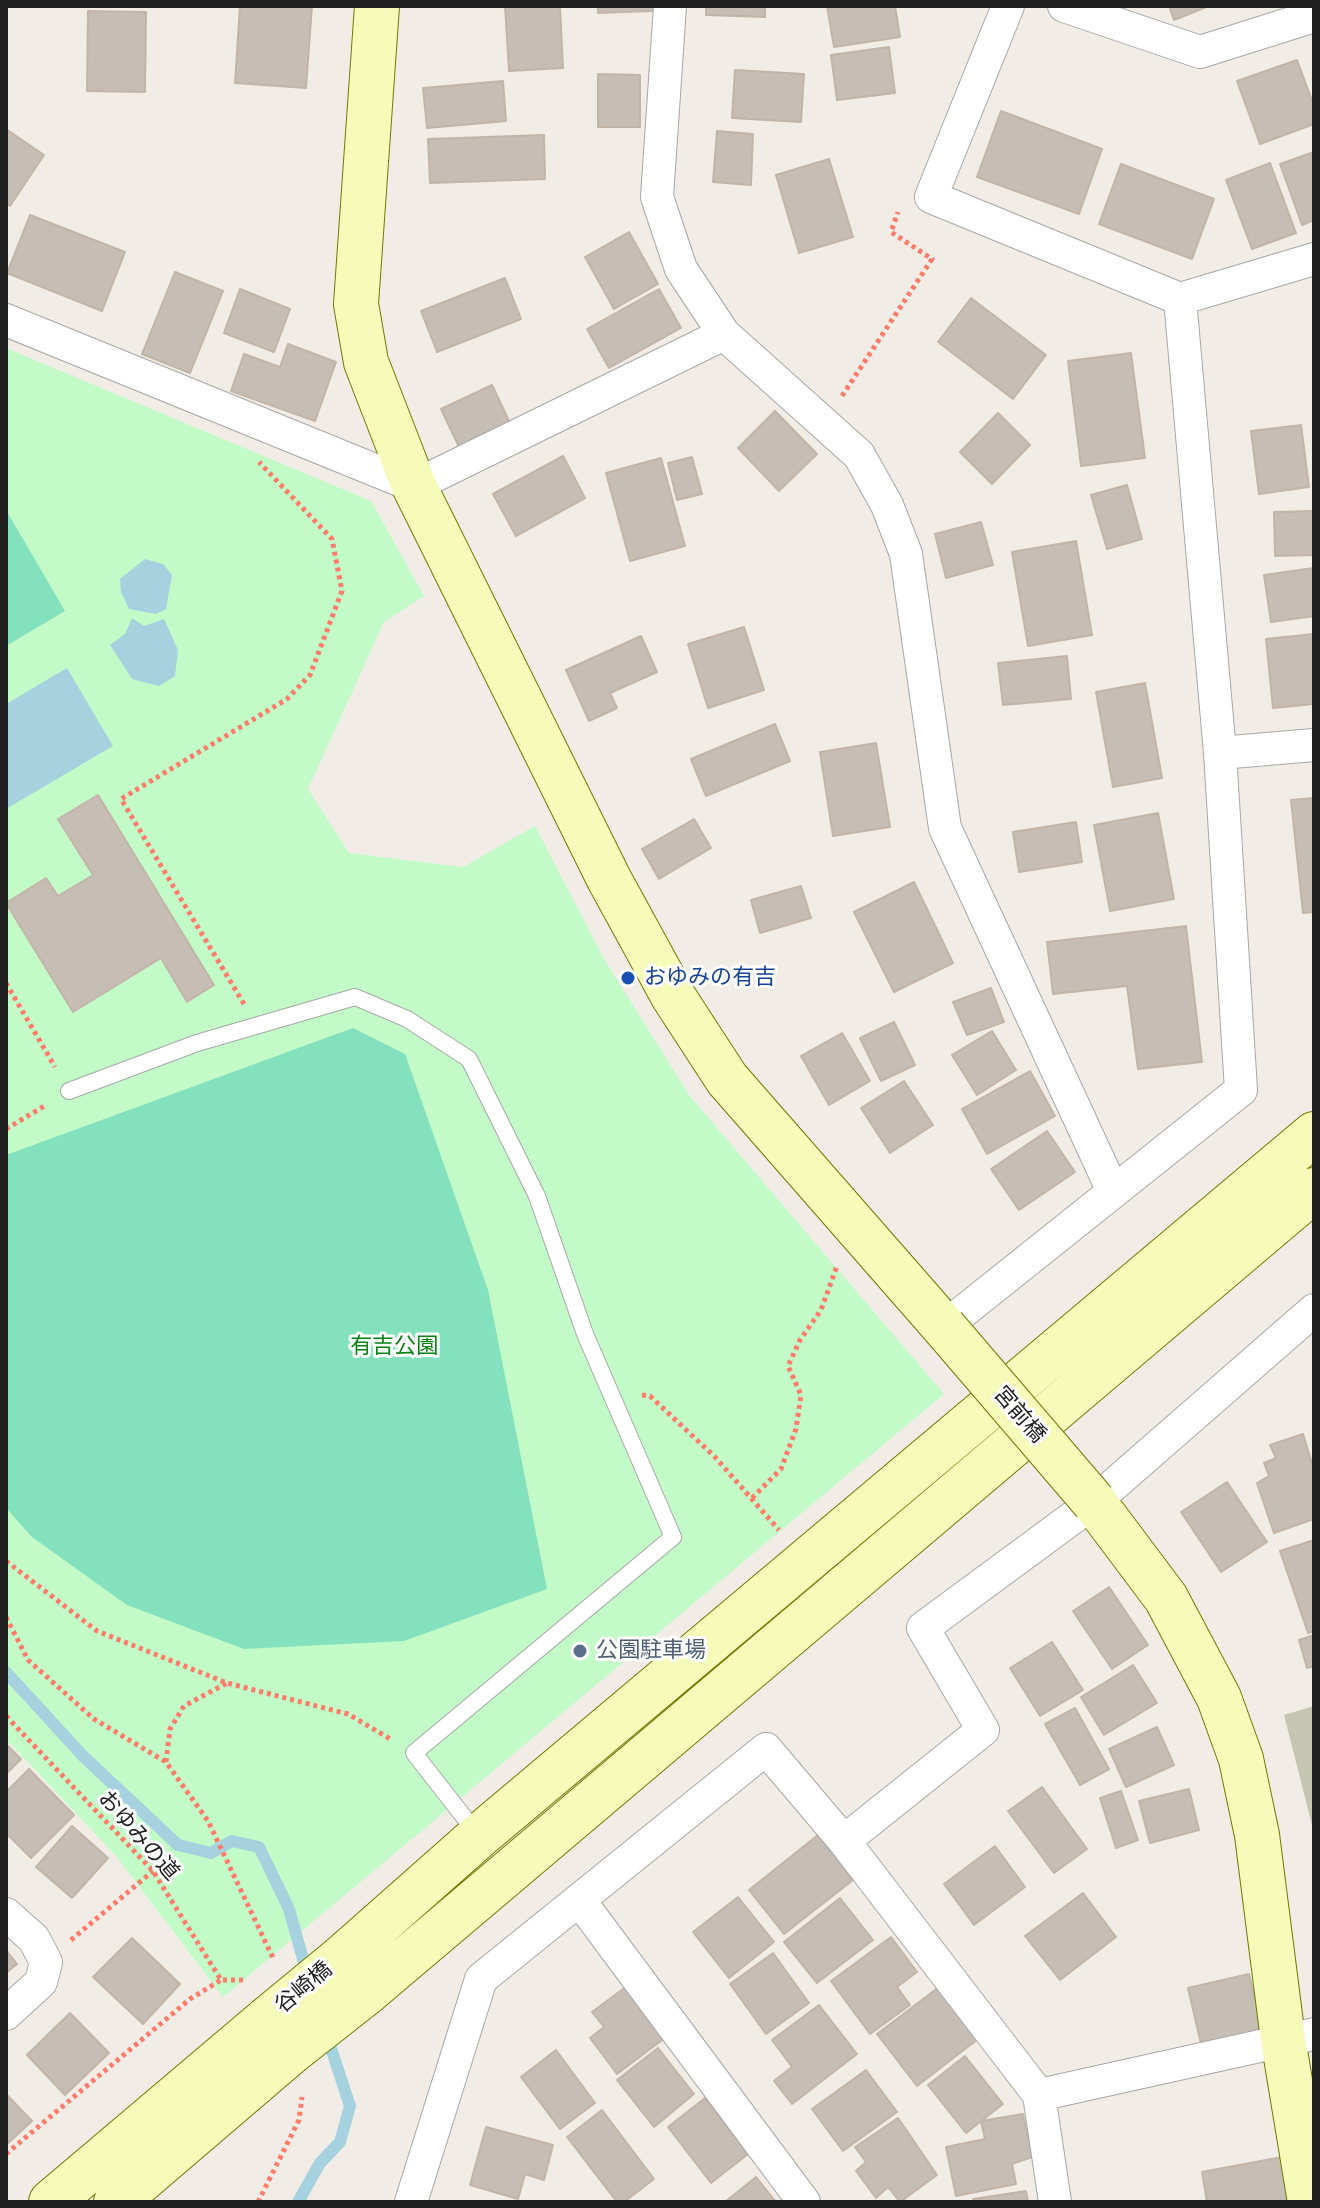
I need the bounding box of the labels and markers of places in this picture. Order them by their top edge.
place label: おゆみの有吉 [644,965,776,991]
marker: おゆみの有吉 [619,969,637,987]
place label: 公園駐車場 [596,1638,706,1664]
marker: 公園駐車場 [571,1642,589,1660]

